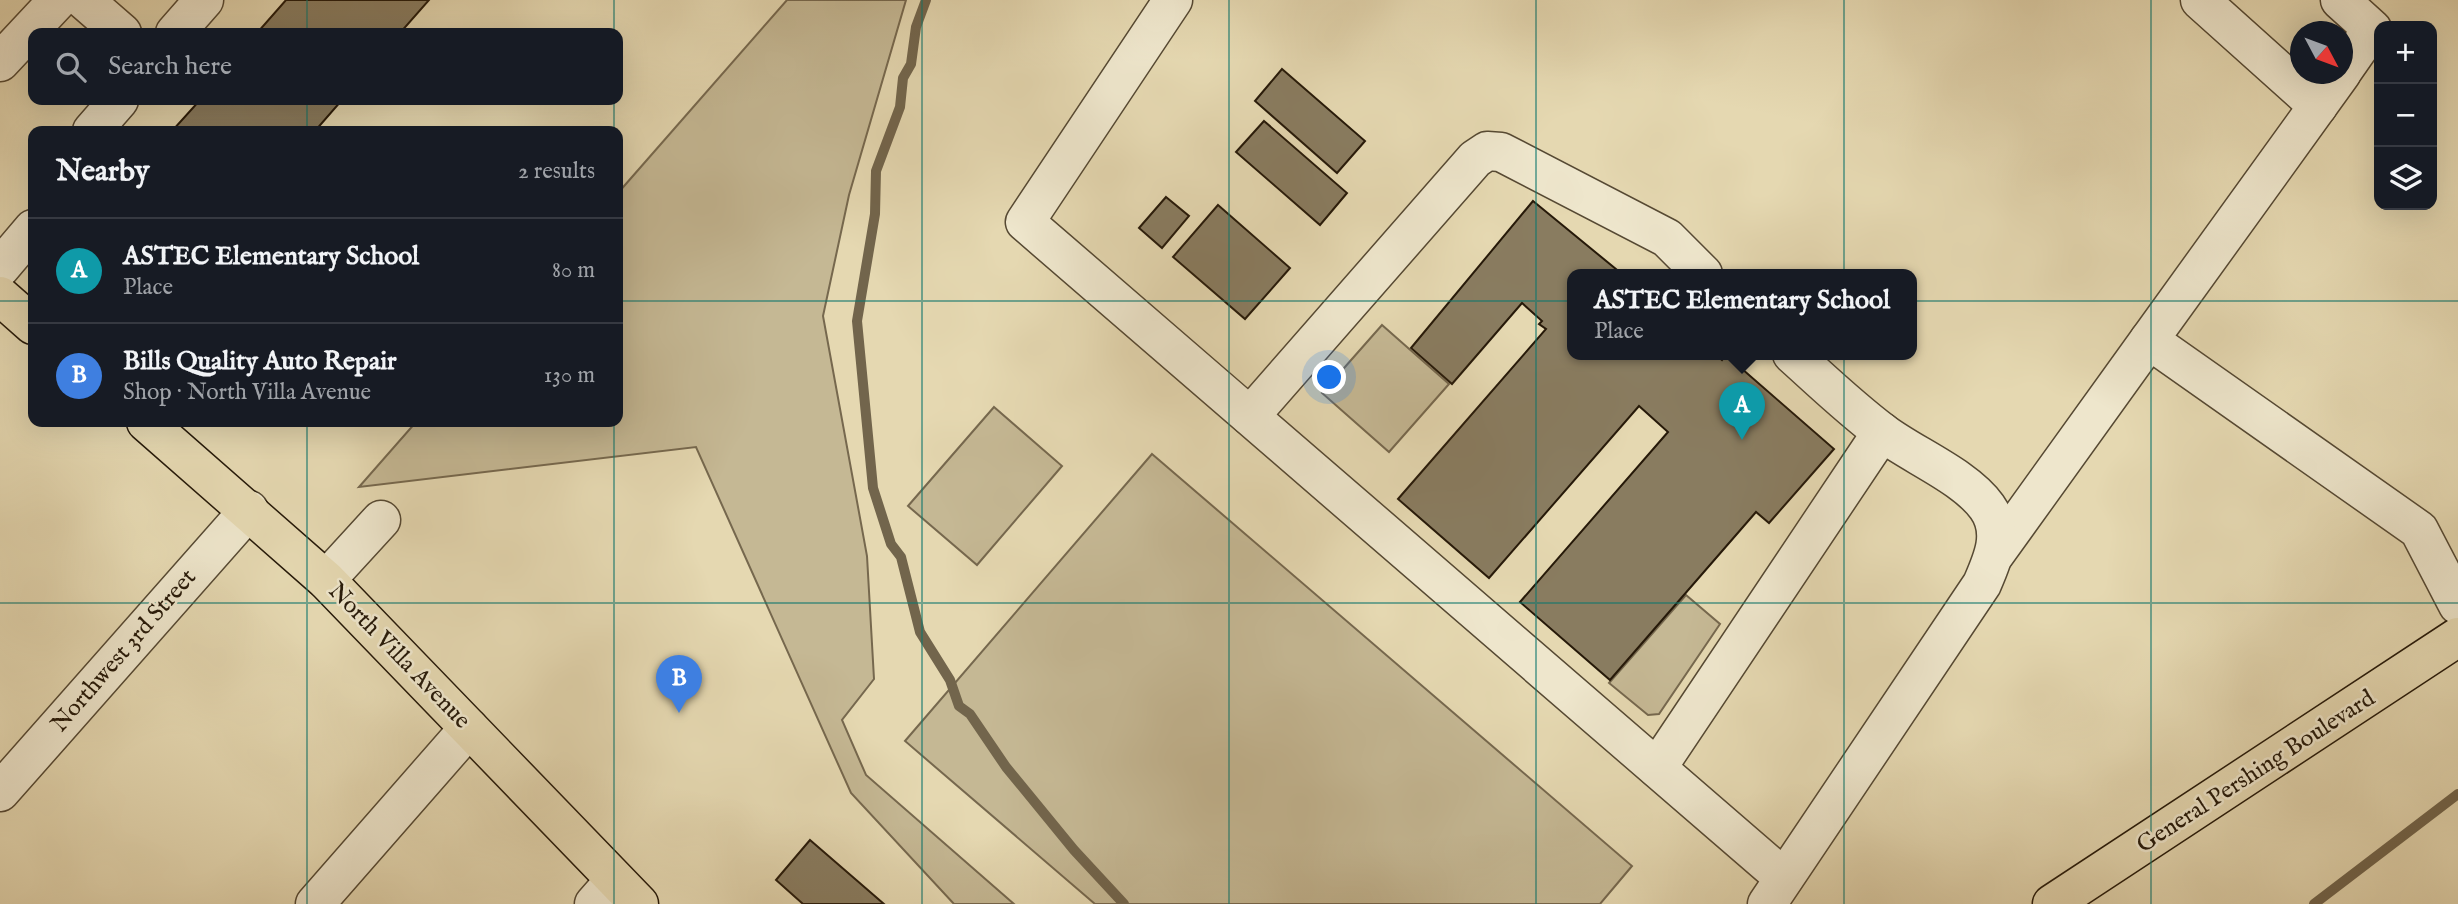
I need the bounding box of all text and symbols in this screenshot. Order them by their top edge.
north arrow [2290,21,2353,84]
map controls [2374,21,2437,210]
button: + [2374,21,2437,84]
search box [28,28,623,105]
icon: search [52,48,90,86]
text: Search here [108,50,232,83]
button: − [2374,84,2437,147]
button: layers [2374,147,2437,210]
text: Nearby [56,153,149,191]
text: 2 results [518,157,595,186]
text: ASTEC Elementary School [123,240,419,273]
text: A [71,256,87,285]
text: 80 m [552,256,595,285]
popup [1567,269,1917,360]
text: Place [123,273,173,302]
text: ASTEC Elementary School [1594,284,1890,317]
text: Place [1594,317,1644,346]
text: Bills Quality Auto Repair [123,345,397,378]
your location [1312,360,1346,394]
text: B [71,361,87,390]
text: 130 m [544,361,595,390]
text: Shop · North Villa Avenue [123,378,371,407]
pin: A [1719,382,1765,440]
street label: Northwest 3rd Street [45,563,203,739]
street label: North Villa Avenue [321,576,477,736]
pin: B [656,655,702,713]
street label: General Pershing Boulevard [2131,683,2381,861]

